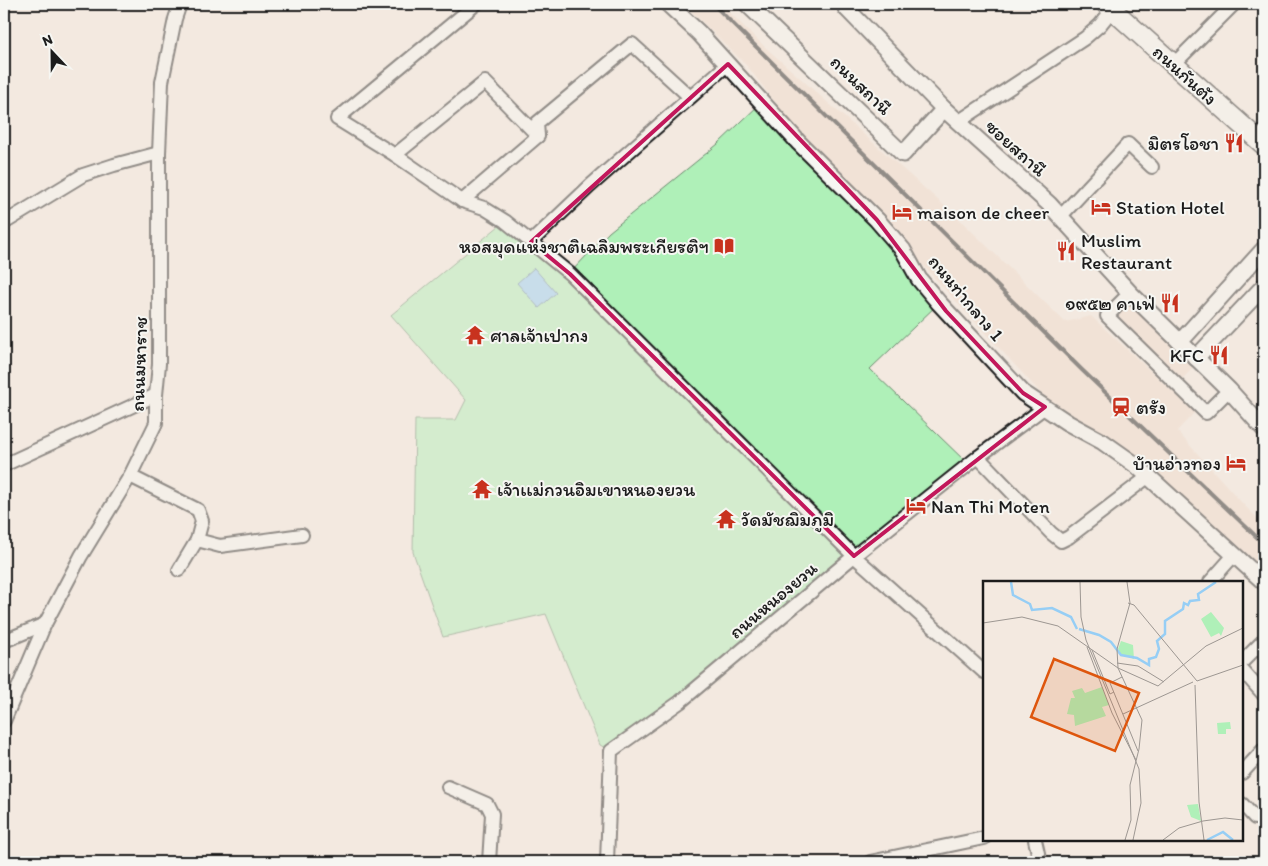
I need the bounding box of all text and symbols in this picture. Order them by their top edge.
north arrow [28,28,78,78]
text: N [40,31,55,50]
street label: ถนนกันตัง [1148,40,1222,110]
street label: ถนนสถานี [826,50,896,120]
street label: ซอยสถานี [981,115,1051,181]
place label: มิตรโอชา [1148,132,1219,155]
restaurant icon: มิตรโอชา [1223,132,1245,154]
hotel icon: Station Hotel [1090,196,1112,218]
place label: Station Hotel [1116,196,1225,219]
hotel icon: maison de cheer [891,201,913,223]
place label: maison de cheer [917,201,1050,224]
place label: Muslim Restaurant [1081,229,1172,274]
place label: หอสมุดแห่งชาติเฉลิมพระเกียรติฯ [459,235,709,259]
library icon: หอสมุดแห่งชาติเฉลิมพระเกียรติฯ [713,235,735,257]
restaurant icon: Muslim Restaurant [1055,240,1077,262]
street label: ถนนท่ากลาง 1 [923,250,1009,346]
place label: ๑๙๕๒ คาเฟ่ [1065,292,1155,315]
restaurant icon: ๑๙๕๒ คาเฟ่ [1159,292,1181,314]
street label: ถนนมหาราช [126,316,152,412]
temple icon: ศาลเจ้าเปากง [464,324,486,346]
place label: ศาลเจ้าเปากง [490,324,588,347]
place label: KFC [1170,344,1204,367]
restaurant icon: KFC [1208,344,1230,366]
station icon: ตรัง [1110,396,1132,418]
place label: ตรัง [1136,396,1166,419]
place label: บ้านอ่าวทอง [1133,452,1221,475]
hotel icon: บ้านอ่าวทอง [1225,452,1247,474]
temple icon: เจ้าเเม่กวนอิมเขาหนองยวน [471,478,493,500]
place label: เจ้าเเม่กวนอิมเขาหนองยวน [497,478,695,501]
hotel icon: Nan Thi Moten [905,495,927,517]
place label: Nan Thi Moten [931,495,1050,518]
temple icon: วัดมัชฌิมภูมิ [715,508,737,530]
place label: วัดมัชฌิมภูมิ [741,508,834,533]
street label: ถนนหนองยวน [724,556,822,644]
inset map [983,581,1243,841]

